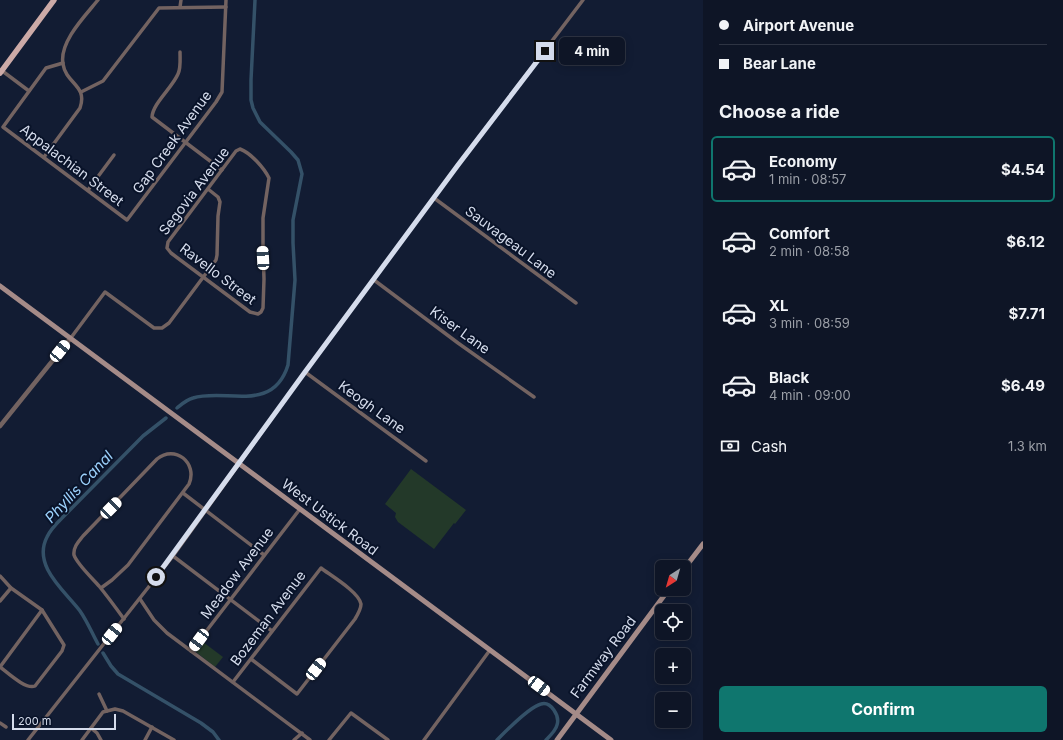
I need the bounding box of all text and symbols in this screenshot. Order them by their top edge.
text: Airport Avenue [743,16,854,35]
callout: 4 min [559,37,625,65]
route end [536,42,554,60]
text: 4 min [574,43,610,59]
text: Bear Lane [743,54,816,73]
street label: Gap Creek Avenue [129,87,215,197]
text: Choose a ride [719,101,840,122]
street label: Appalachian Street [17,120,128,209]
street label: Segovia Avenue [155,143,232,238]
icon: car [721,151,757,187]
text: Economy [769,152,837,171]
text: $4.54 [1001,160,1045,179]
text: 1 min · 08:57 [769,171,846,187]
street label: Sauvageau Lane [462,202,560,281]
icon: car [721,223,757,259]
text: Comfort [769,224,830,243]
text: $6.12 [1006,232,1045,251]
street label: Ravello Street [177,239,260,308]
text: 2 min · 08:58 [769,243,850,259]
car [256,246,270,270]
icon: car [721,295,757,331]
text: XL [769,296,789,315]
street label: Kiser Lane [427,302,494,357]
text: $7.71 [1009,304,1045,323]
text: 3 min · 08:59 [769,315,850,331]
car [48,338,72,364]
icon: car [721,367,757,403]
text: Black [769,368,809,387]
text: $6.49 [1001,376,1045,395]
street label: Keogh Lane [336,377,409,437]
text: 4 min · 09:00 [769,387,851,403]
icon: cash [719,435,741,457]
text: Cash [751,437,787,456]
text: 1.3 km [1008,438,1047,454]
water label: Phyllis Canal [40,446,117,527]
street label: West Ustick Road [279,475,382,558]
car [98,495,124,521]
street label: Meadow Avenue [197,524,277,622]
north arrow [655,560,691,596]
map controls [655,560,691,728]
street label: Bozeman Avenue [226,567,309,669]
route start [147,568,165,586]
button: locate [655,604,691,640]
street label: Farmway Road [566,612,639,701]
car [100,621,124,647]
car [187,627,211,653]
button: + [655,648,691,684]
car [304,656,328,682]
car [526,674,552,698]
button: Confirm [719,686,1047,732]
button: − [655,692,691,728]
scale bar [12,712,116,731]
text: 200 m [18,714,51,728]

